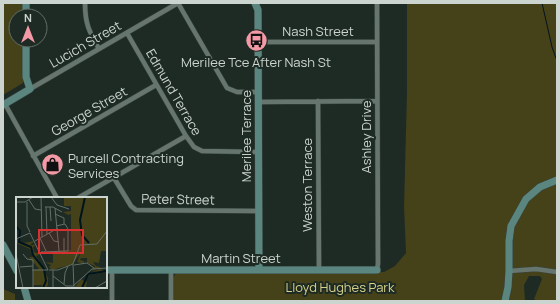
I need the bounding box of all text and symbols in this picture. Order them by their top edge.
north arrow [8,8,48,48]
text: N [24,10,32,25]
street label: Lucich Street [46,16,124,72]
street label: Nash Street [282,22,354,40]
bus stop icon: Merilee Tce After Nash St [243,27,269,53]
street label: Edmund Terrace [142,45,206,139]
place label: Merilee Tce After Nash St [181,53,331,71]
street label: George Street [48,82,130,140]
street label: Merilee Terrace [237,89,255,182]
street label: Ashley Drive [357,100,375,174]
street label: Weston Terrace [298,138,316,232]
place label: Purcell Contracting Services [68,149,184,182]
shop icon: Purcell Contracting Services [40,152,66,178]
street label: Peter Street [141,189,215,209]
inset map [16,197,107,288]
street label: Martin Street [201,249,281,267]
park label: Lloyd Hughes Park [286,278,395,296]

